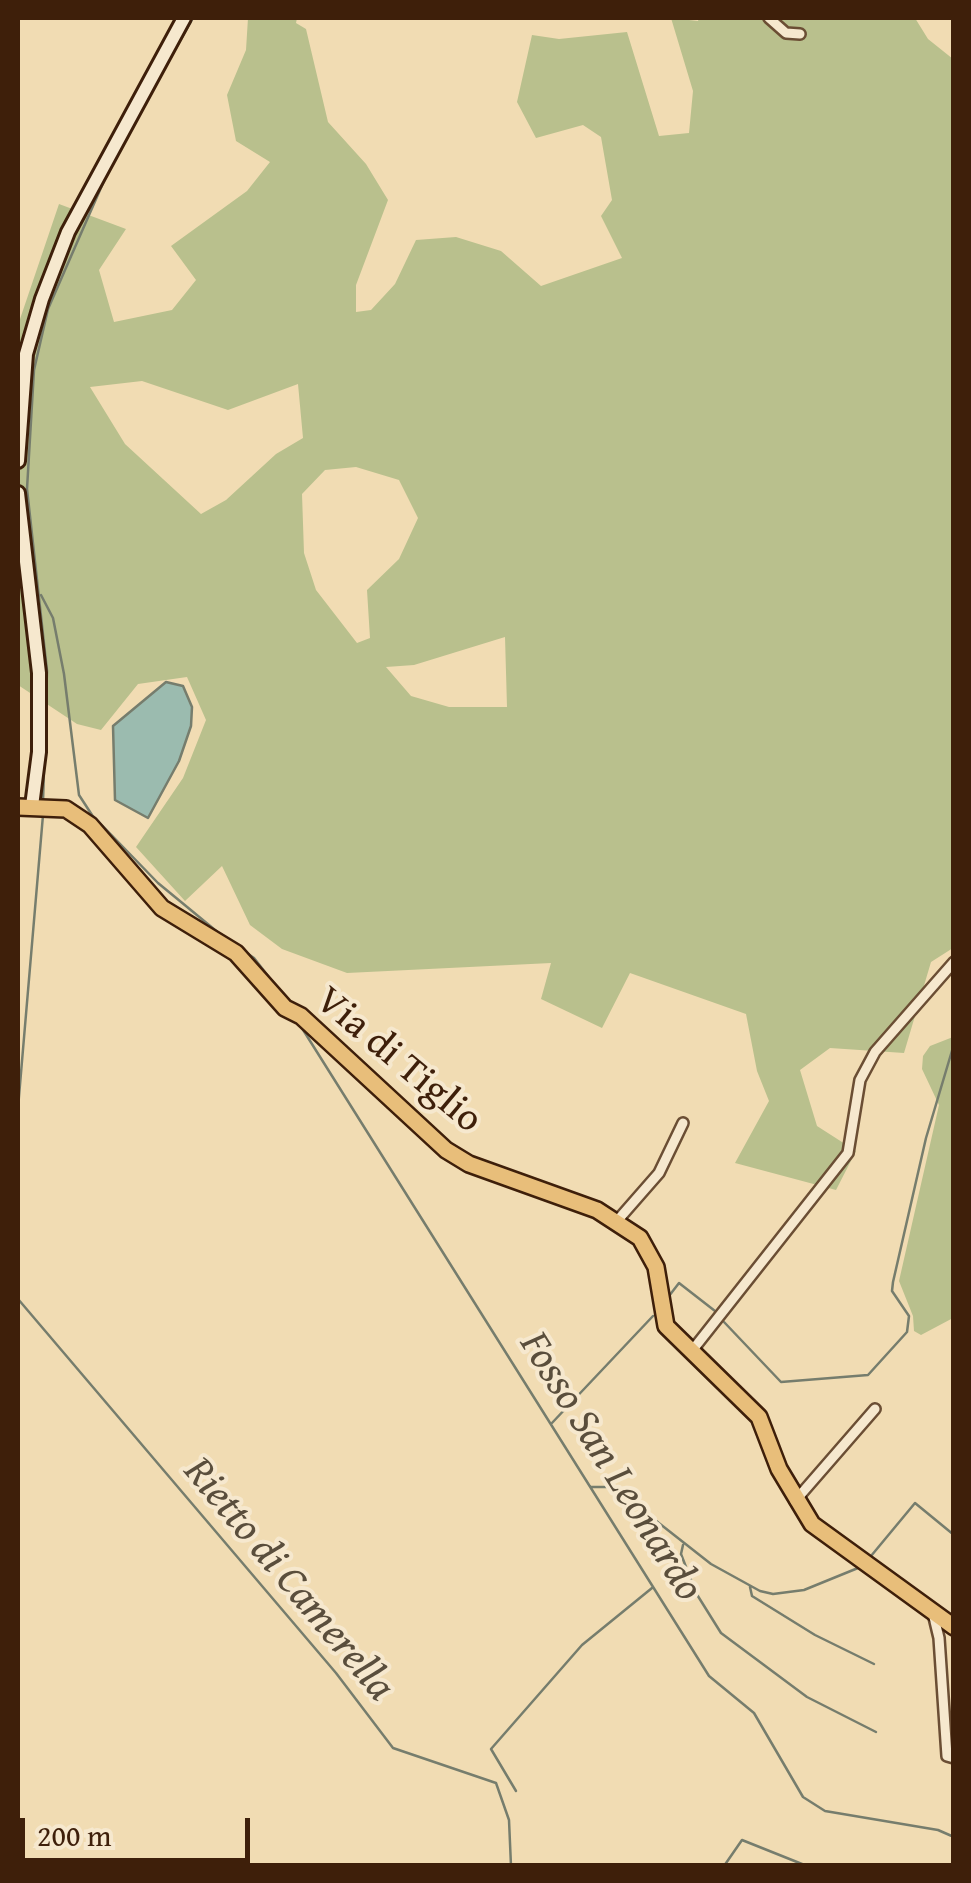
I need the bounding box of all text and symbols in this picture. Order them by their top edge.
street label: Via di Tiglio [305,977,491,1145]
water label: Fosso San Leonardo [507,1323,713,1611]
water label: Rietto di Camerella [172,1448,404,1712]
scale bar [25,1798,255,1860]
text: 200 m [37,1813,111,1857]

